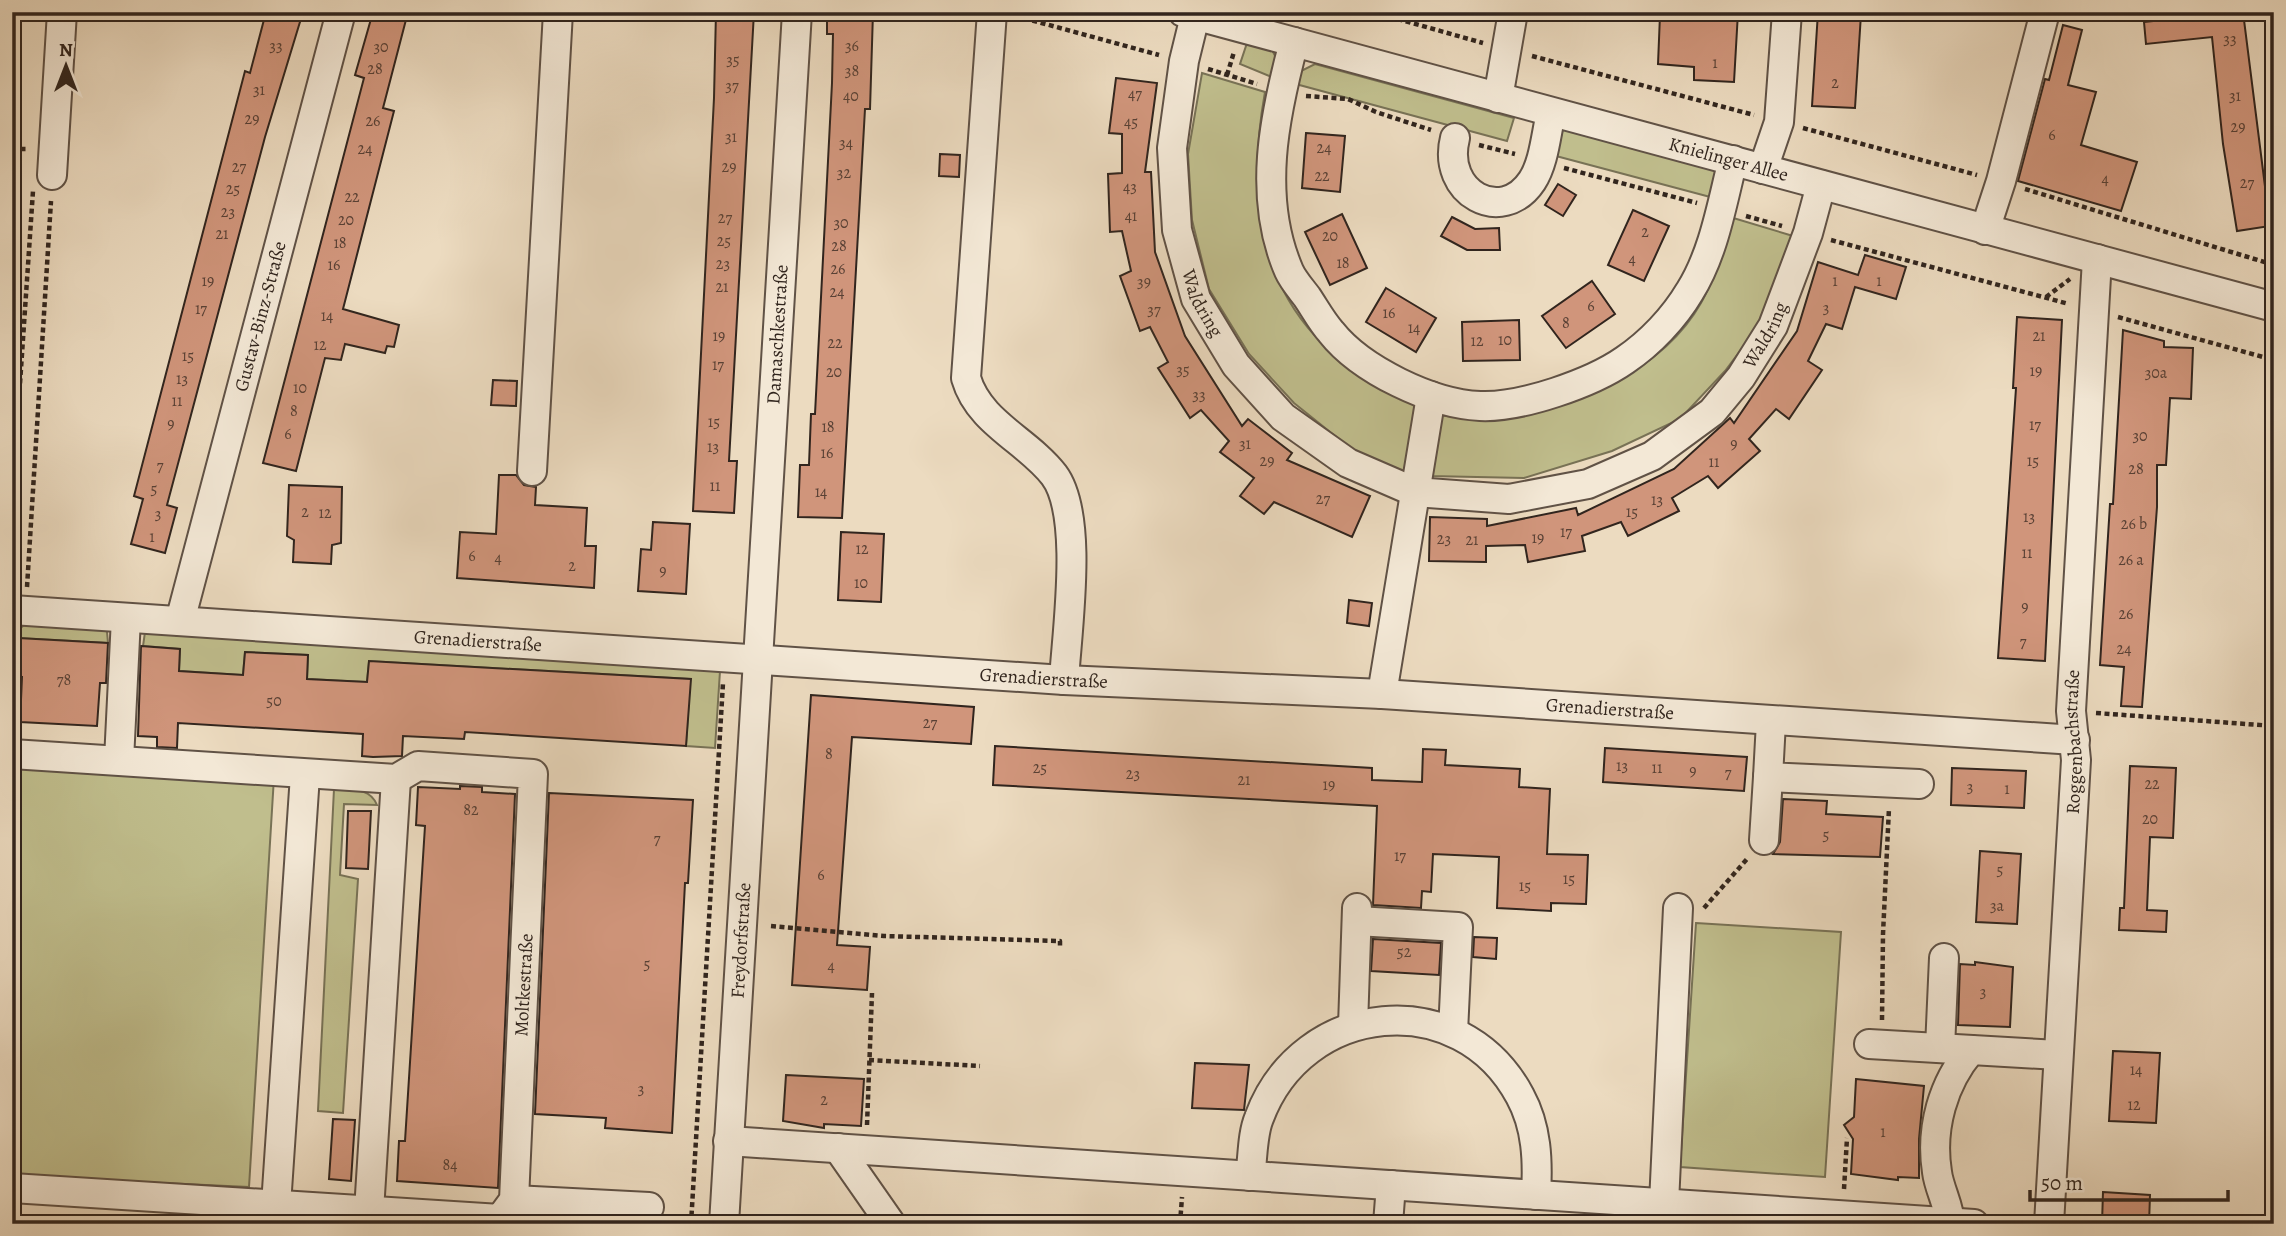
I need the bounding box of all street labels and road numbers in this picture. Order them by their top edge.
street label: Knielinger Allee [1666,131,1791,188]
street label: Gustav-Binz-Straße [228,238,293,394]
street label: Damaschkestraße [760,264,795,405]
street label: Waldring [1175,266,1229,342]
street label: Waldring [1736,298,1794,374]
street label: Grenadierstraße [413,624,543,658]
street label: Grenadierstraße [979,661,1108,695]
street label: Roggenbachstraße [2058,669,2089,815]
street label: Grenadierstraße [1545,692,1675,726]
street label: Freydorfstraße [725,882,758,999]
street label: Moltkestraße [508,933,540,1037]

